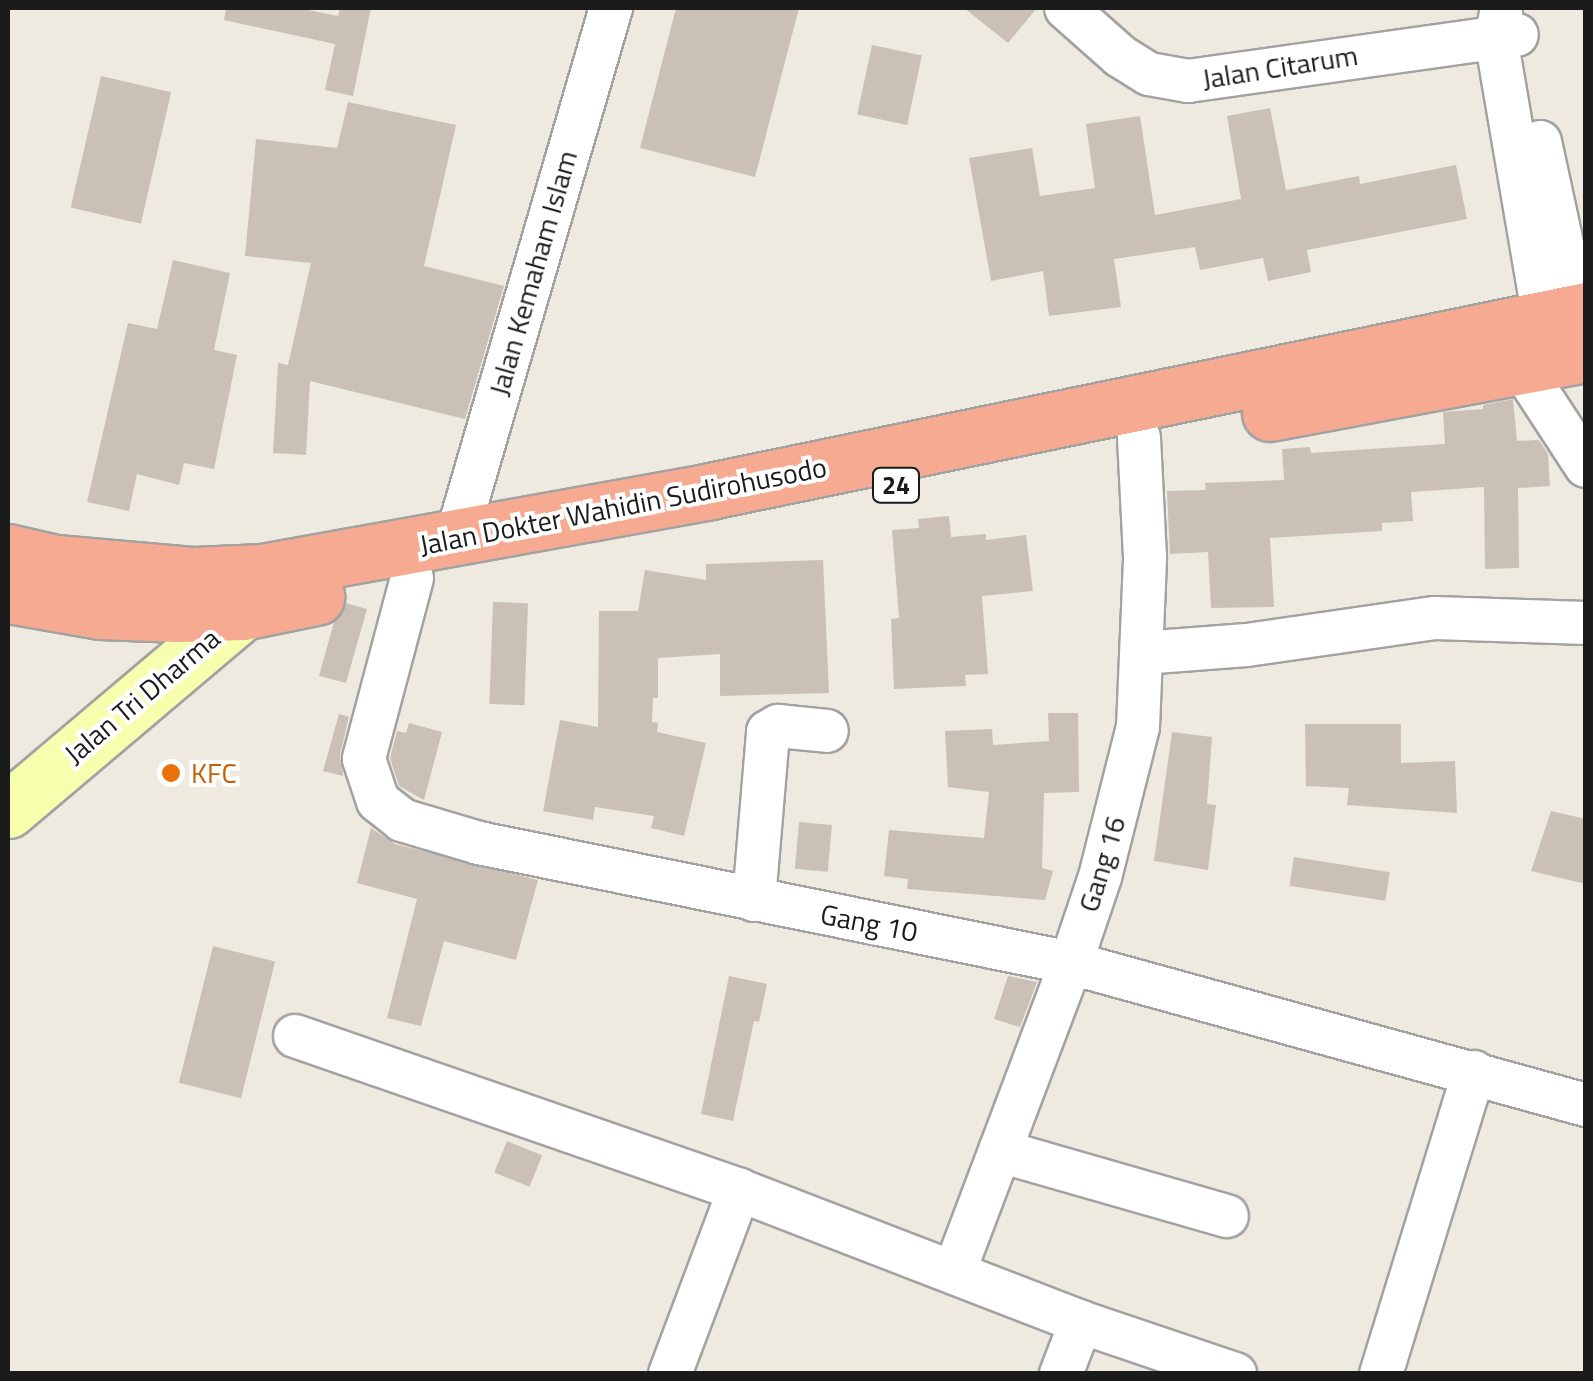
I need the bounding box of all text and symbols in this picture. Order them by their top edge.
street label: Jalan Citarum [1200,38,1360,96]
street label: Jalan Kemaham Islam [482,147,584,399]
street label: Jalan Dokter Wahidin Sudirohusodo [417,450,829,562]
road number: 24 [871,465,921,505]
street label: Jalan Tri Dharma [58,621,226,771]
place label: KFC [191,756,237,790]
marker: KFC [160,762,182,784]
street label: Gang 16 [1072,812,1132,916]
street label: Gang 10 [818,897,920,949]

